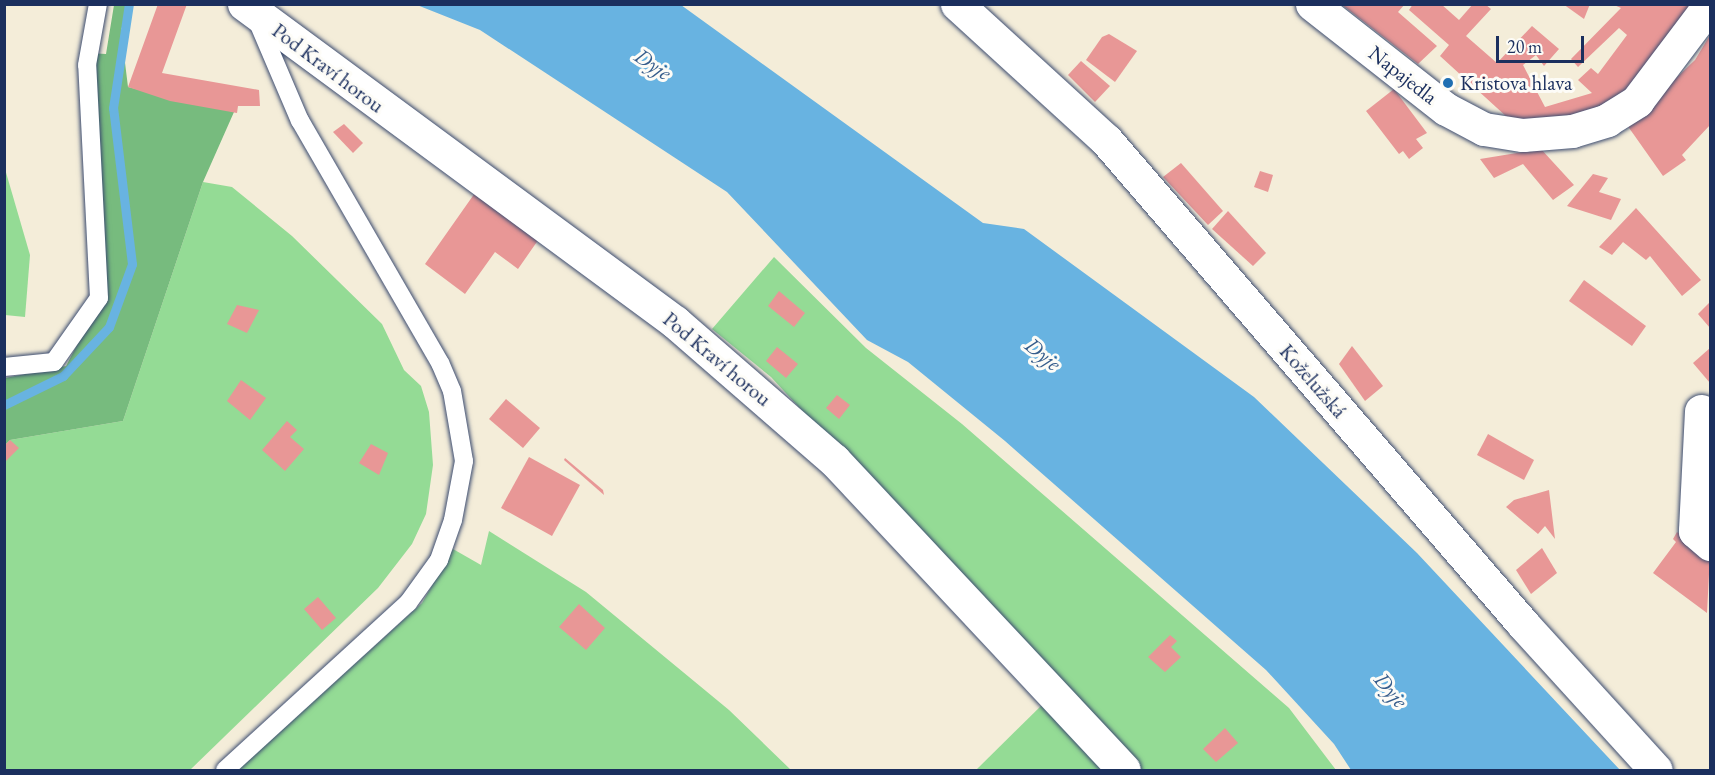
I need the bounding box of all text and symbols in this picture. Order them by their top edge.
street label: Pod Kraví horou [267,18,389,118]
scale bar [1499,24,1588,62]
text: 20 m [1507,35,1542,58]
street label: Napajedla [1364,40,1442,110]
water label: Dyje [630,42,676,86]
place label: Kristova hlava [1460,70,1572,96]
marker: Kristova hlava [1441,76,1455,90]
street label: Pod Kraví horou [658,307,776,411]
water label: Dyje [1020,332,1066,376]
street label: Koželužská [1274,339,1352,423]
water label: Dyje [1368,667,1414,713]

